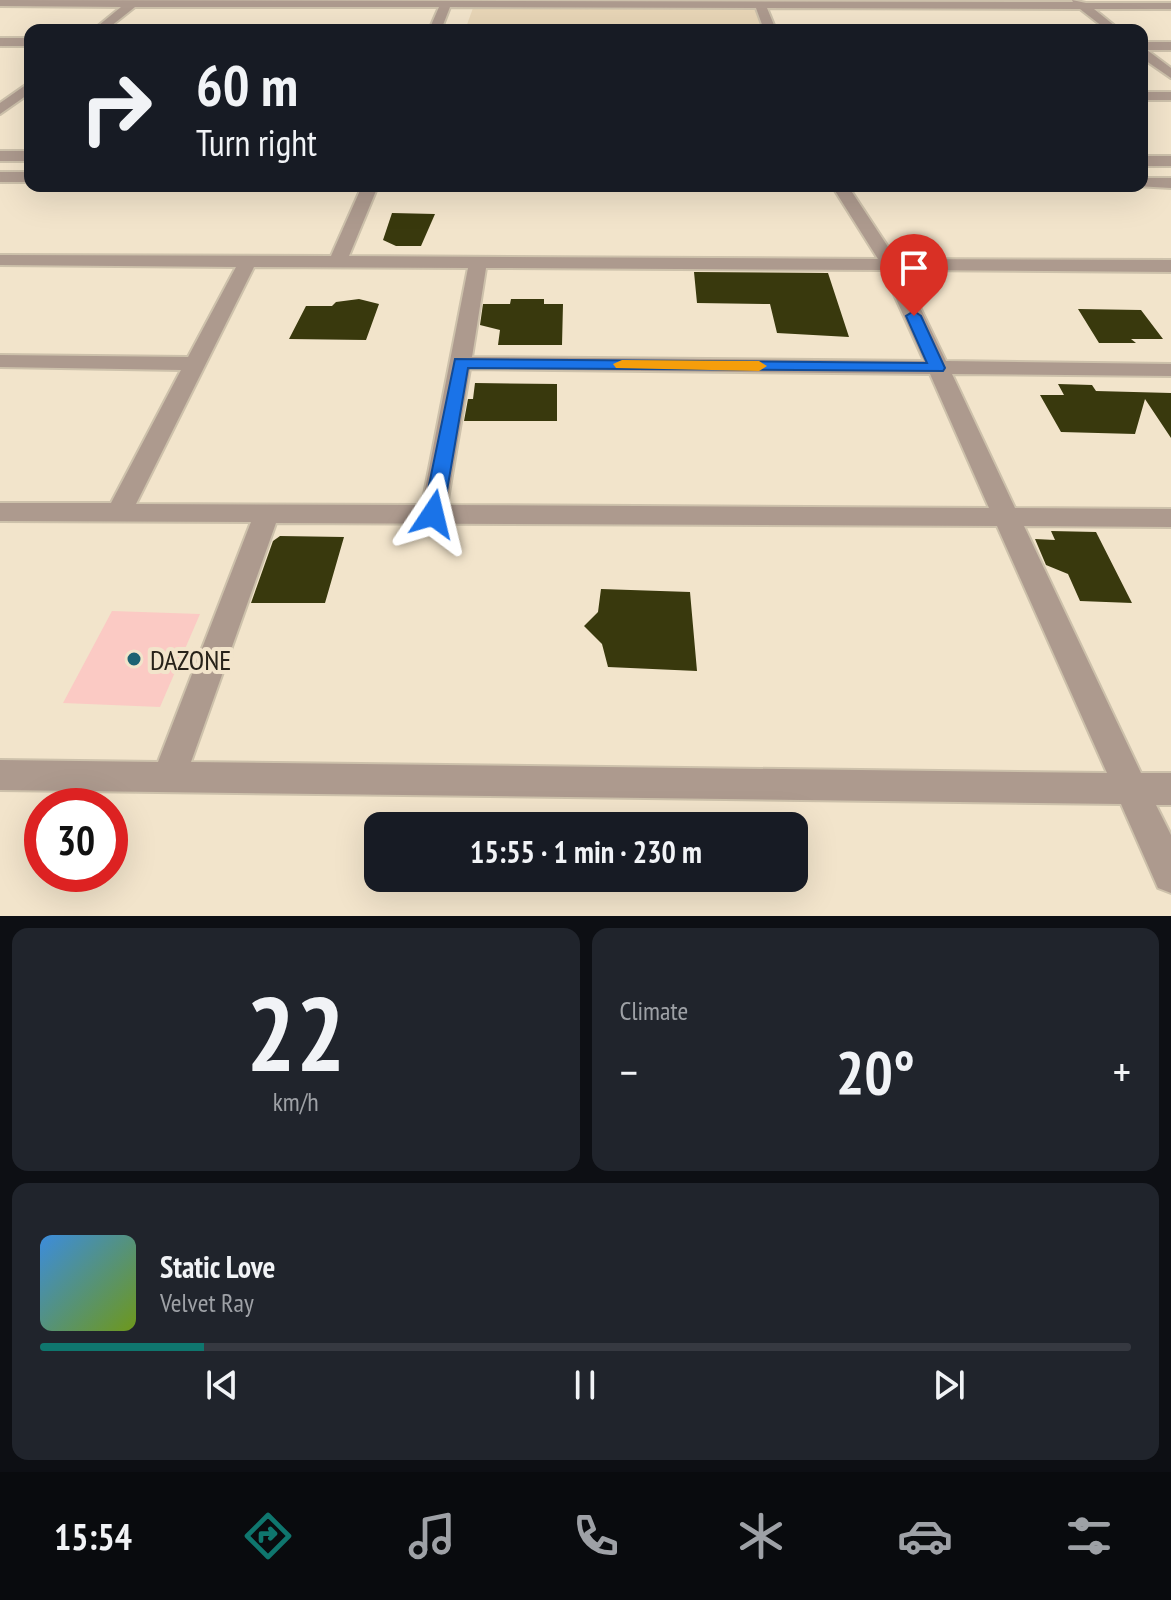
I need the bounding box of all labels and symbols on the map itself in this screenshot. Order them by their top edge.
pin [880,234,948,316]
position arrow [391,472,475,556]
place label: DAZONE [150,641,231,678]
marker: DAZONE [125,650,143,668]
speed limit sign: 30 [24,788,128,892]

